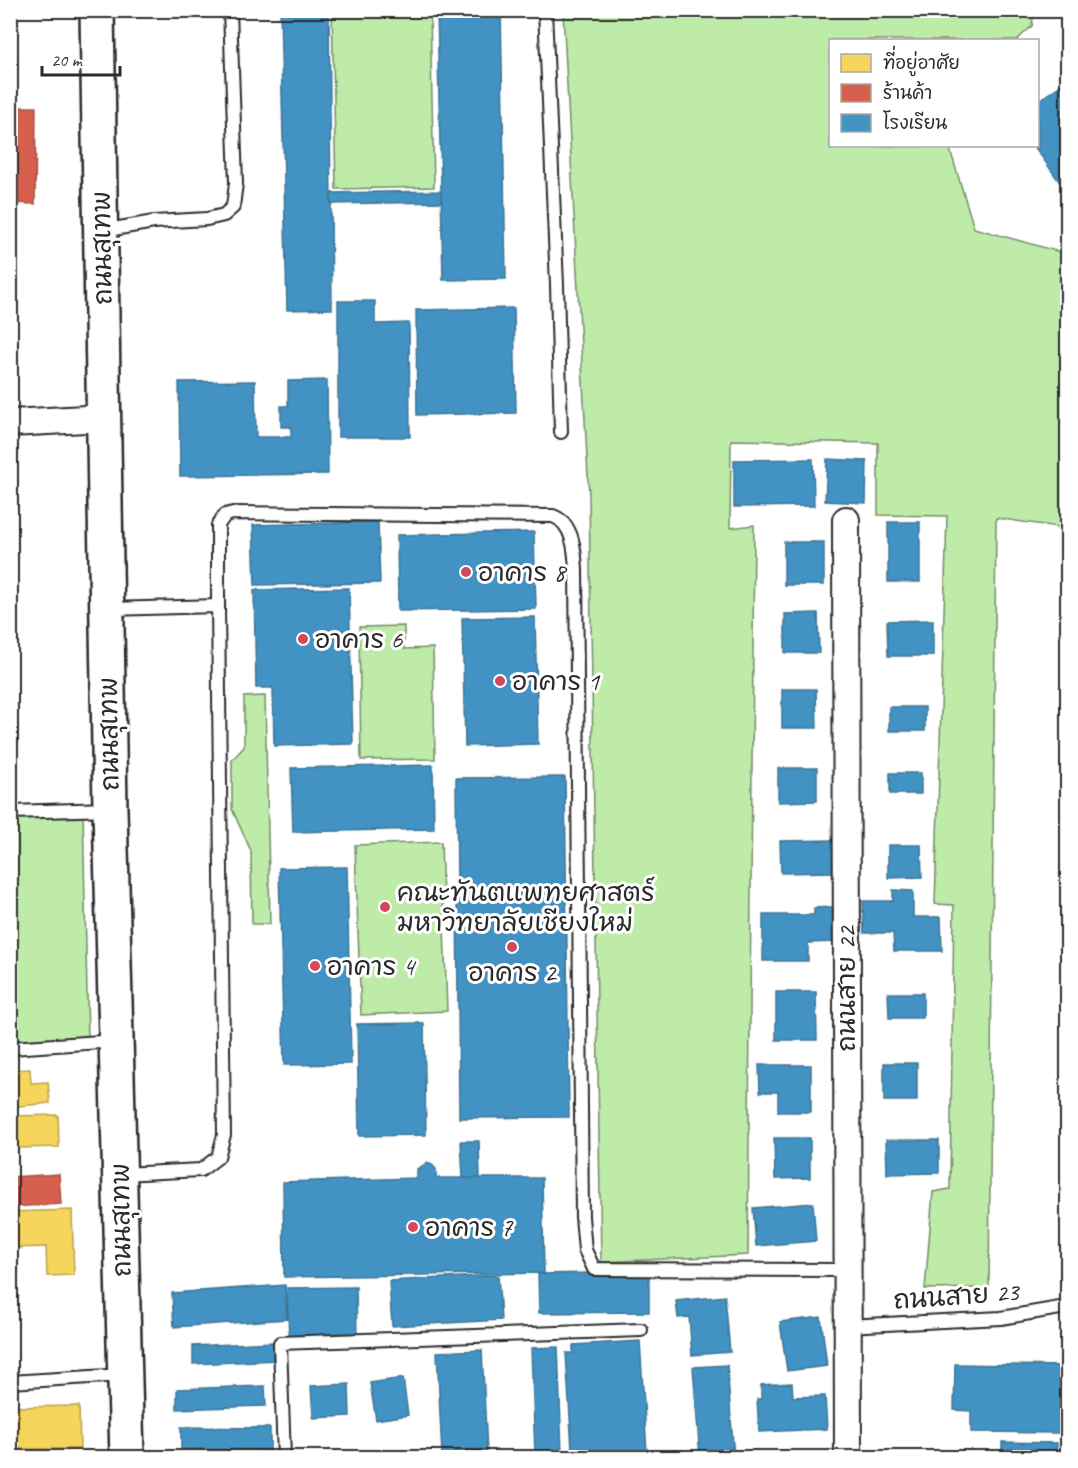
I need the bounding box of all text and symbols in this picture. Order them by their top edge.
scale bar [42,39,120,77]
legend [829,39,1039,147]
text: ที่อยู่อาศัย [883,45,960,77]
text: 20 m [51,49,84,71]
text: ร้านค้า [883,81,932,104]
text: โรงเรียน [883,110,947,134]
street label: ถนนสุเทพ [85,191,121,305]
place label: อาคาร 8 [478,556,568,589]
marker: อาคาร 8 [459,565,473,579]
place label: อาคาร 6 [315,623,404,656]
marker: อาคาร 6 [296,632,310,646]
place label: อาคาร 1 [512,665,601,698]
marker: อาคาร 1 [493,674,507,688]
street label: ถนนสุเทพ [92,677,128,791]
place label: คณะทันตแพทยศาสตร์ มหาวิทยาลัยเชียงใหม่ [397,876,655,939]
marker: คณะทันตแพทยศาสตร์ มหาวิทยาลัยเชียงใหม่ [378,900,392,914]
street label: ถนนสาย 22 [830,924,863,1052]
marker: อาคาร 2 [505,940,519,954]
place label: อาคาร 4 [327,950,417,983]
place label: อาคาร 2 [468,956,558,989]
marker: อาคาร 4 [308,959,322,973]
street label: ถนนสุเทพ [104,1163,140,1277]
place label: อาคาร 7 [425,1211,514,1244]
marker: อาคาร 7 [406,1220,420,1234]
street label: ถนนสาย 23 [892,1275,1022,1317]

